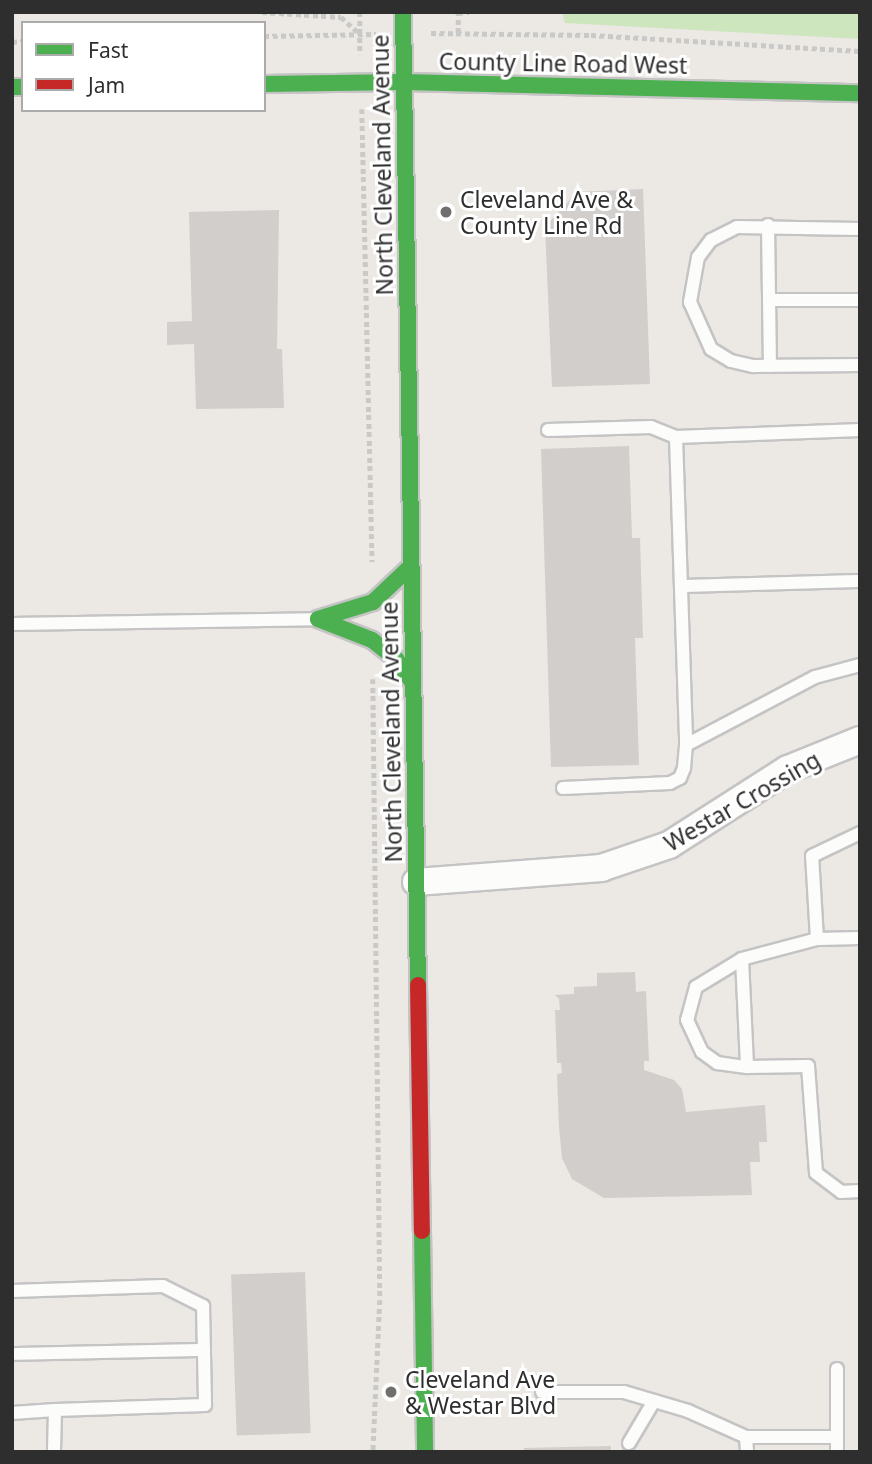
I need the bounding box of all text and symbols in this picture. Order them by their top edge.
legend [21,21,266,112]
street label: North Cleveland Avenue [366,34,398,296]
text: Fast [88,36,128,64]
street label: County Line Road West [439,47,687,79]
text: Jam [88,71,125,99]
place label: Cleveland Ave & County Line Rd [460,185,633,239]
marker: Cleveland Ave & County Line Rd [438,204,454,220]
street label: North Cleveland Avenue [375,601,407,863]
street label: Westar Crossing [659,745,825,857]
place label: Cleveland Ave & Westar Blvd [405,1365,556,1419]
marker: Cleveland Ave & Westar Blvd [383,1384,399,1400]

